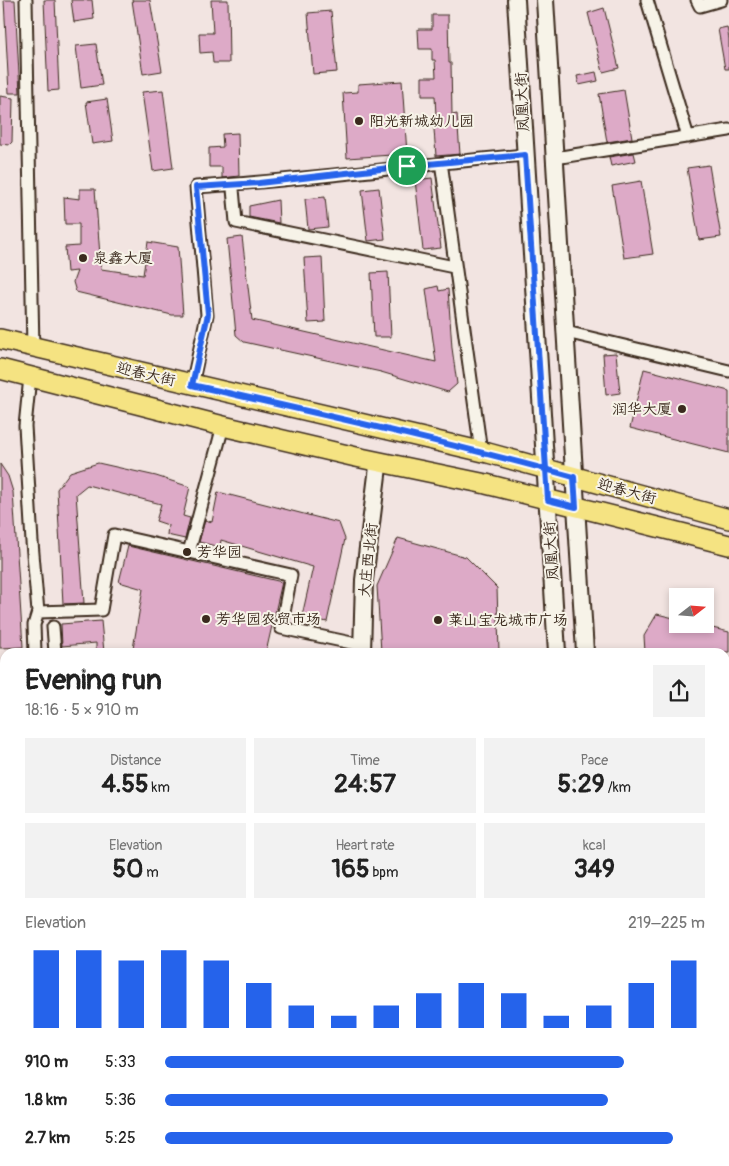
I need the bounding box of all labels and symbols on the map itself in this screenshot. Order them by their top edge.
street label: 凤凰大街 [511,72,534,132]
place label: 阳光新城幼儿园 [369,112,474,131]
marker: 阳光新城幼儿园 [353,115,365,127]
pin [386,145,428,187]
place label: 泉鑫大厦 [93,249,153,268]
marker: 泉鑫大厦 [77,252,89,264]
street label: 迎春大街 [115,358,177,390]
place label: 润华大厦 [612,400,672,419]
marker: 润华大厦 [676,403,688,415]
street label: 迎春大街 [595,475,658,508]
street label: 凤凰大街 [540,520,563,582]
street label: 大庄西北街 [355,522,382,598]
place label: 芳华园 [197,543,242,562]
marker: 芳华园 [181,546,193,558]
north arrow [669,588,714,632]
place label: 芳华园农贸市场 [216,610,321,629]
place label: 莱山宝龙城市广场 [448,611,568,630]
marker: 芳华园农贸市场 [200,613,212,625]
marker: 莱山宝龙城市广场 [432,614,444,626]

